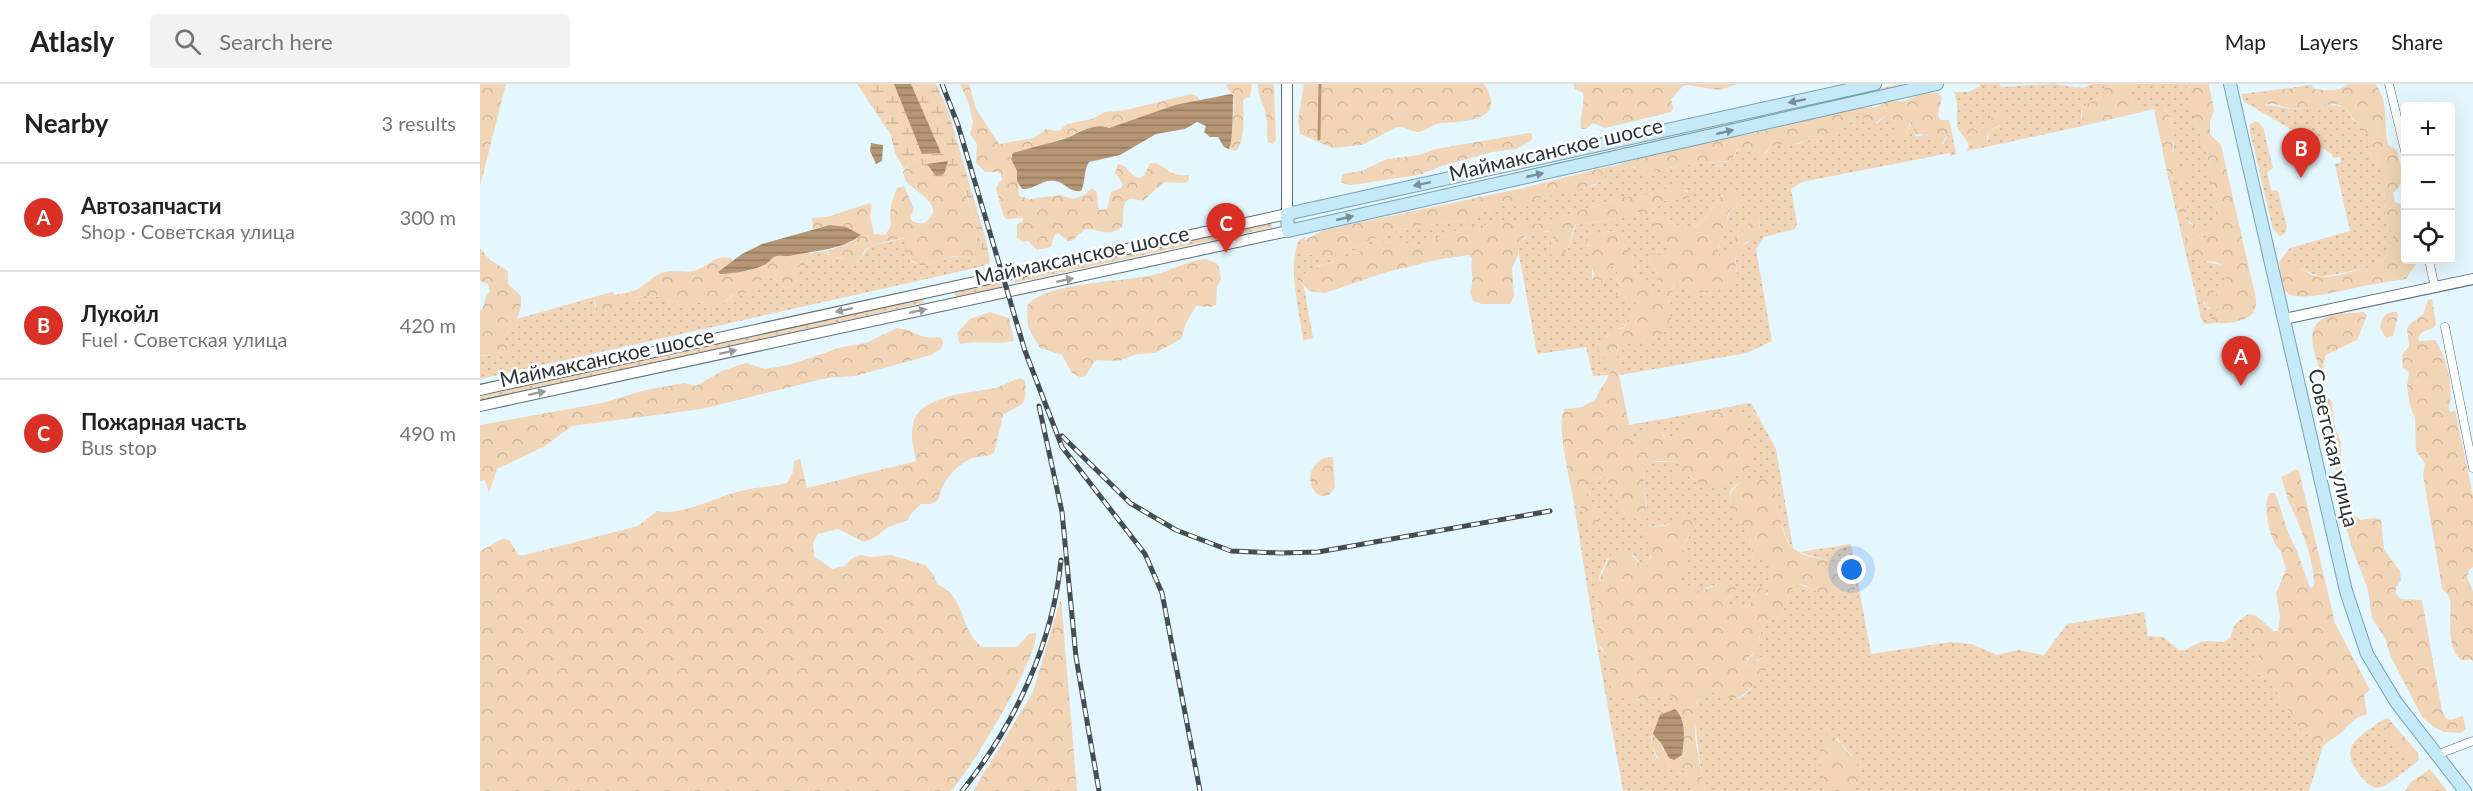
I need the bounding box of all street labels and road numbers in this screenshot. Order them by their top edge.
street label: Маймаксанское шоссе [1446,112,1665,185]
street label: Маймаксанское шоссе [972,220,1191,289]
street label: Маймаксанское шоссе [497,322,716,391]
street label: Советская улица [2304,366,2365,529]

